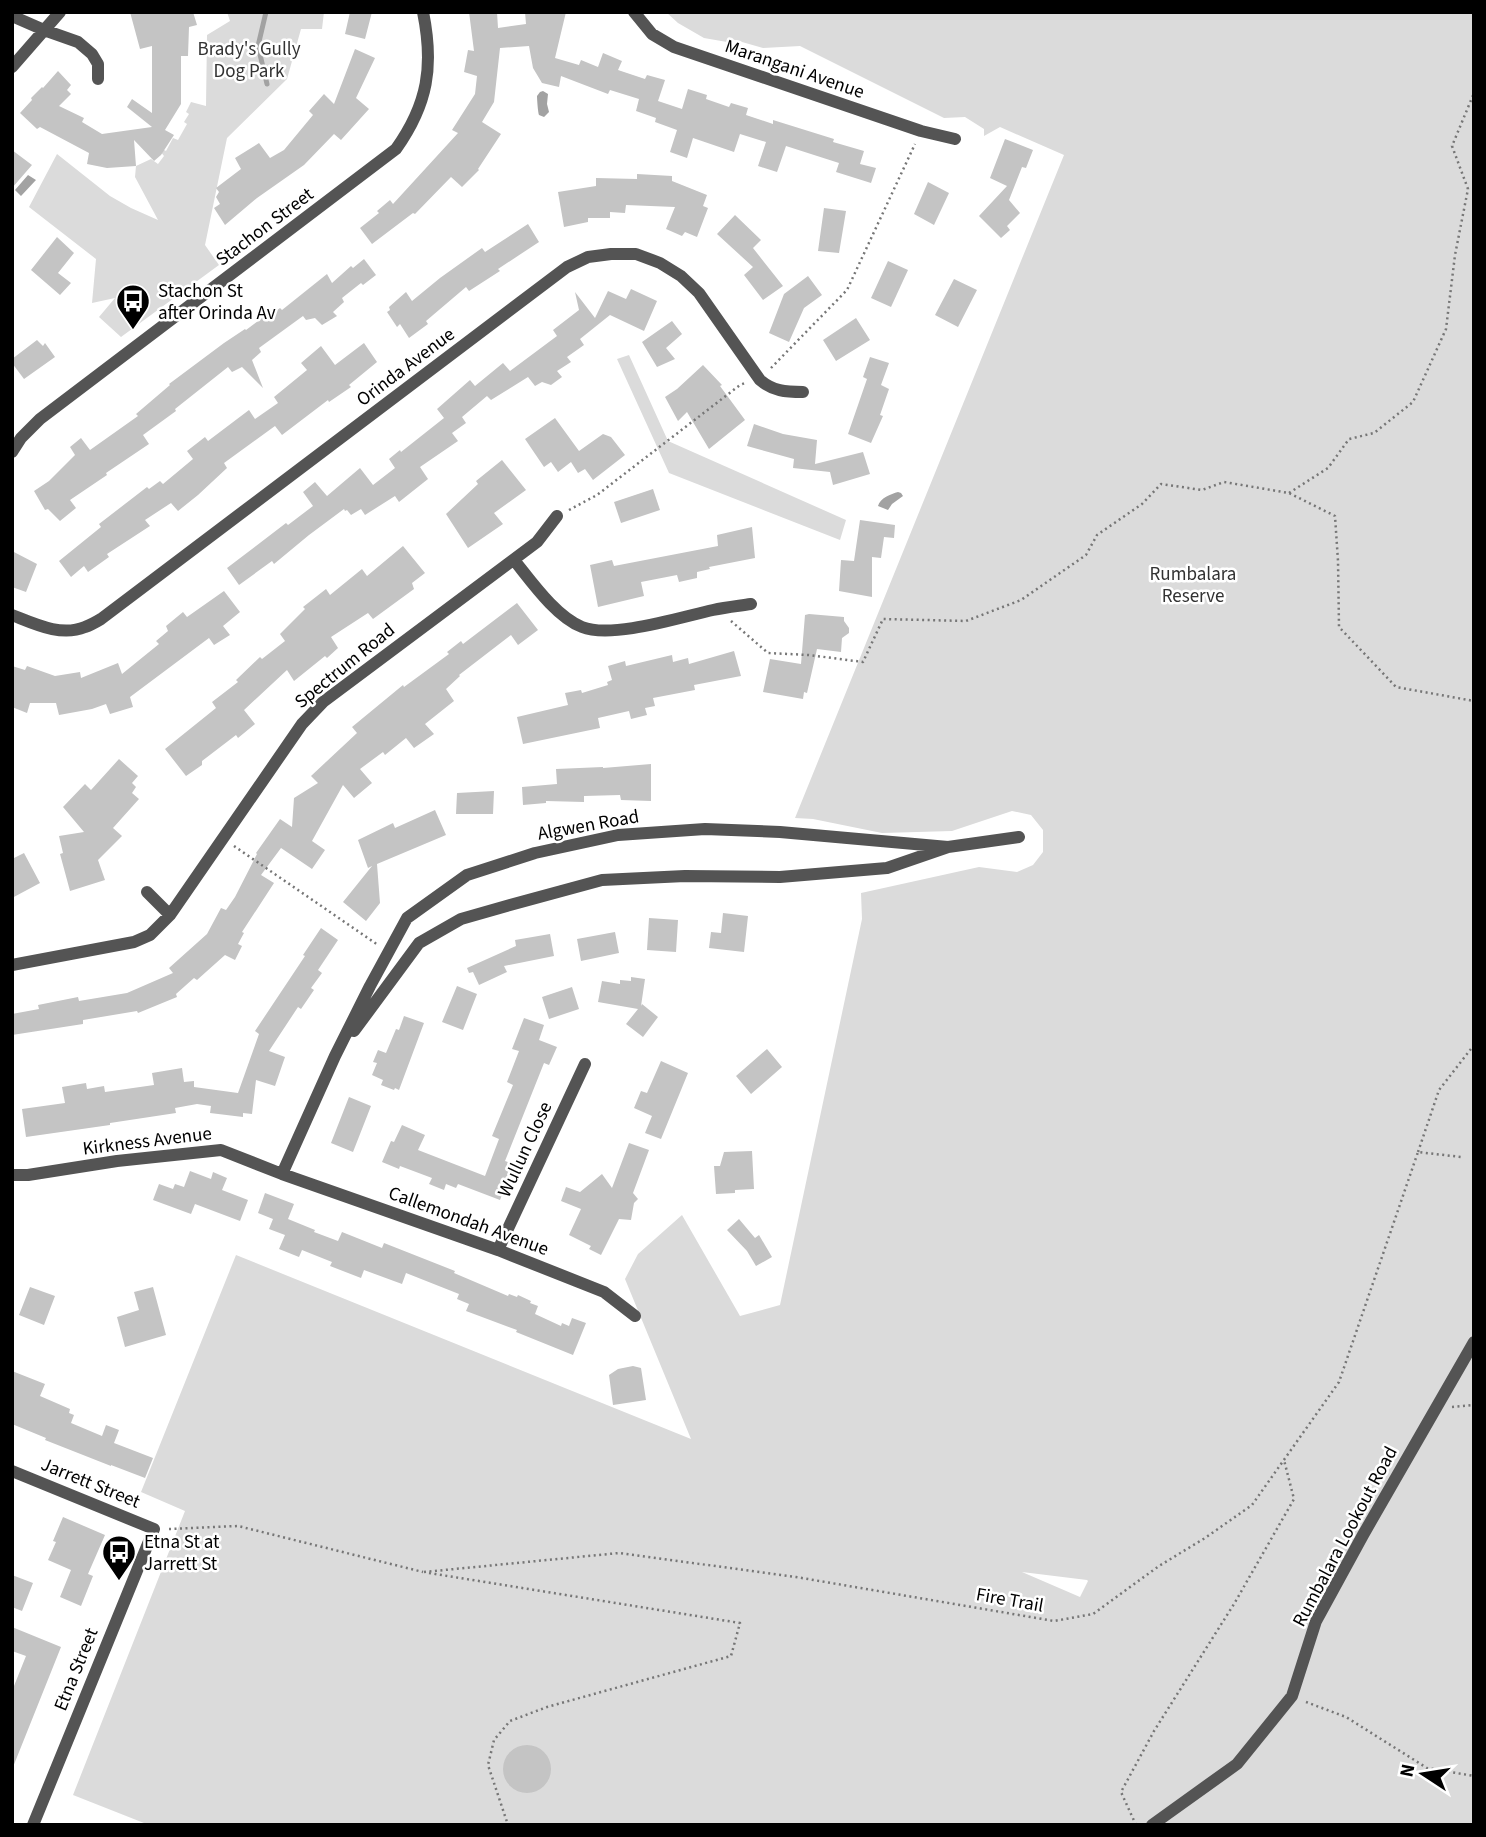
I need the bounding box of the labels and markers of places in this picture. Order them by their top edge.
place label: Stachon St after Orinda Av [158,278,276,327]
bus stop icon: Stachon St after Orinda Av [114,282,152,331]
place label: Etna St at Jarrett St [144,1529,220,1578]
bus stop icon: Etna St at Jarrett St [100,1533,138,1582]

